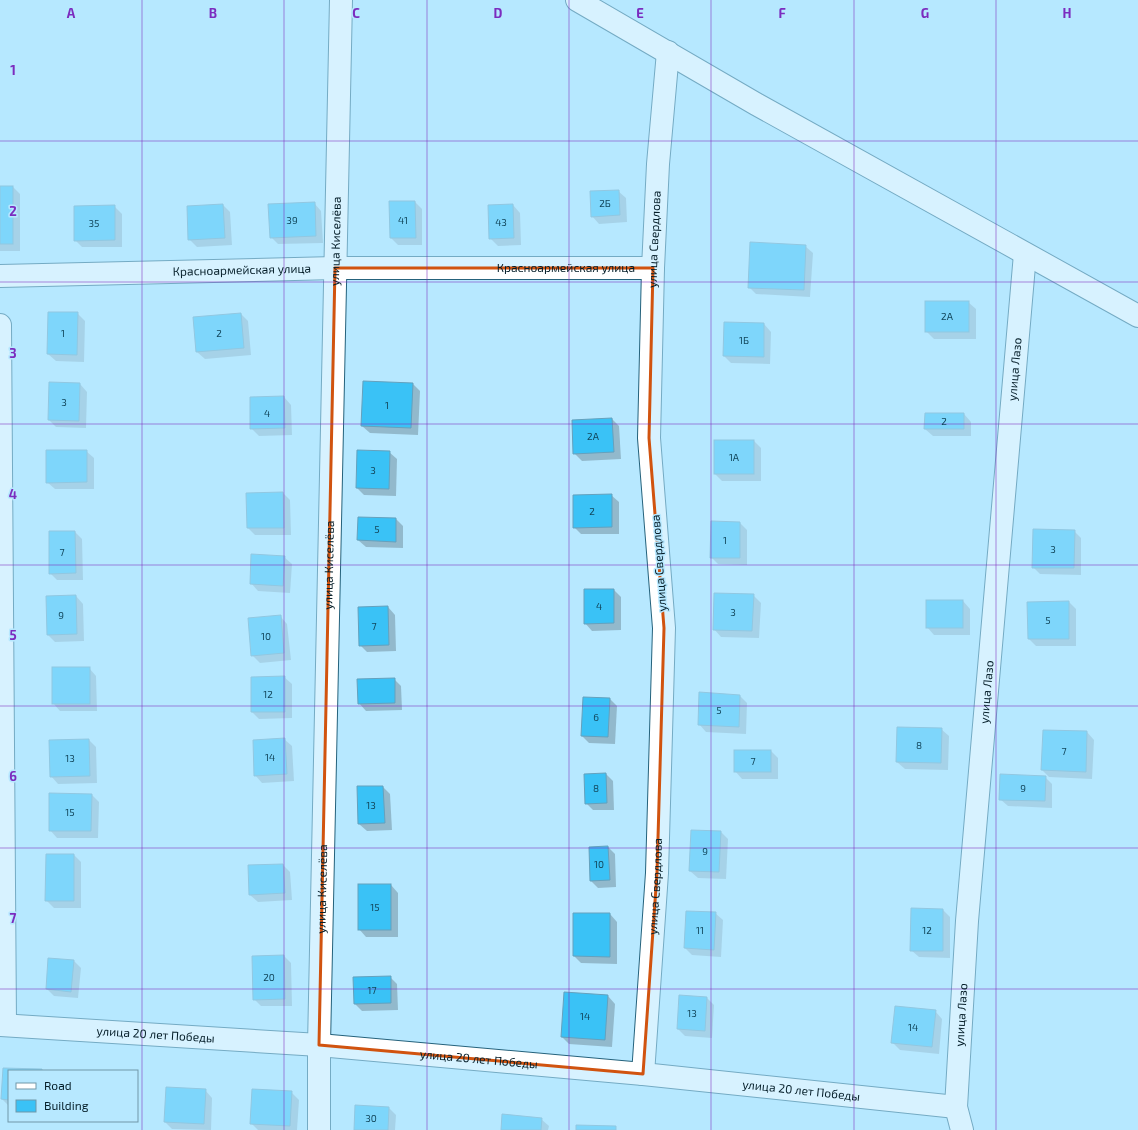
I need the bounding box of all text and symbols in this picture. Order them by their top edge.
text: A [67,5,76,21]
text: B [209,5,217,21]
text: C [352,5,360,21]
text: D [494,5,503,21]
text: E [636,5,644,21]
text: F [778,5,786,21]
text: G [921,5,929,21]
text: H [1063,5,1072,21]
text: 1 [10,62,16,78]
street label: улица Свердлова [645,190,663,288]
street label: улица Киселёва [327,196,343,286]
house number: 2Б [599,197,611,209]
text: 2 [9,203,17,219]
house number: 39 [286,214,298,226]
house number: 41 [398,214,408,226]
house number: 43 [495,216,507,228]
house number: 35 [89,217,99,229]
street label: Красноармейская улица [497,260,635,275]
street label: Красноармейская улица [173,261,311,278]
house number: 2А [941,310,954,322]
house number: 1 [61,327,65,339]
house number: 2 [216,327,222,339]
house number: 1Б [739,334,749,346]
street label: улица Лазо [1004,337,1024,401]
text: 3 [9,345,17,361]
house number: 3 [61,396,67,408]
house number: 1 [385,399,389,411]
house number: 4 [264,407,270,419]
house number: 2 [941,415,947,427]
house number: 2А [587,430,600,442]
house number: 1А [729,451,740,463]
house number: 3 [370,464,376,476]
text: 4 [9,486,17,502]
house number: 2 [589,505,595,517]
street label: улица Свердлова [648,514,669,612]
street label: улица Киселёва [320,520,336,610]
house number: 5 [374,523,380,535]
house number: 1 [723,534,727,546]
house number: 3 [1050,543,1056,555]
house number: 7 [59,546,65,558]
house number: 4 [596,600,602,612]
house number: 3 [730,606,736,618]
house number: 9 [58,609,64,621]
house number: 5 [1045,614,1051,626]
house number: 7 [371,620,377,632]
text: 5 [9,627,17,643]
house number: 10 [261,630,271,642]
street label: улица Лазо [976,660,996,724]
house number: 12 [263,688,273,700]
house number: 5 [716,704,722,716]
house number: 6 [593,711,599,723]
house number: 8 [916,739,922,751]
house number: 7 [1061,745,1067,757]
house number: 14 [265,751,275,763]
house number: 13 [65,752,75,764]
house number: 7 [750,755,756,767]
text: 6 [9,768,17,784]
house number: 8 [593,782,599,794]
house number: 9 [1020,782,1026,794]
house number: 13 [366,799,376,811]
house number: 15 [65,806,75,818]
street label: улица Свердлова [645,838,664,935]
street label: улица Киселёва [313,844,329,934]
house number: 9 [702,845,708,857]
house number: 10 [594,858,604,870]
house number: 15 [370,901,380,913]
text: 7 [10,910,17,926]
house number: 11 [696,924,704,936]
house number: 12 [922,924,932,936]
house number: 20 [263,971,275,983]
street label: улица Лазо [952,983,969,1047]
house number: 17 [367,984,377,996]
house number: 13 [687,1007,697,1019]
house number: 14 [580,1010,590,1022]
house number: 14 [908,1021,918,1033]
street label: улица 20 лет Победы [96,1023,215,1044]
street label: улица 20 лет Победы [419,1046,538,1071]
legend [8,1070,138,1122]
street label: улица 20 лет Победы [742,1077,861,1103]
text: Road [44,1078,72,1092]
text: Building [44,1098,89,1112]
house number: 30 [365,1112,377,1124]

